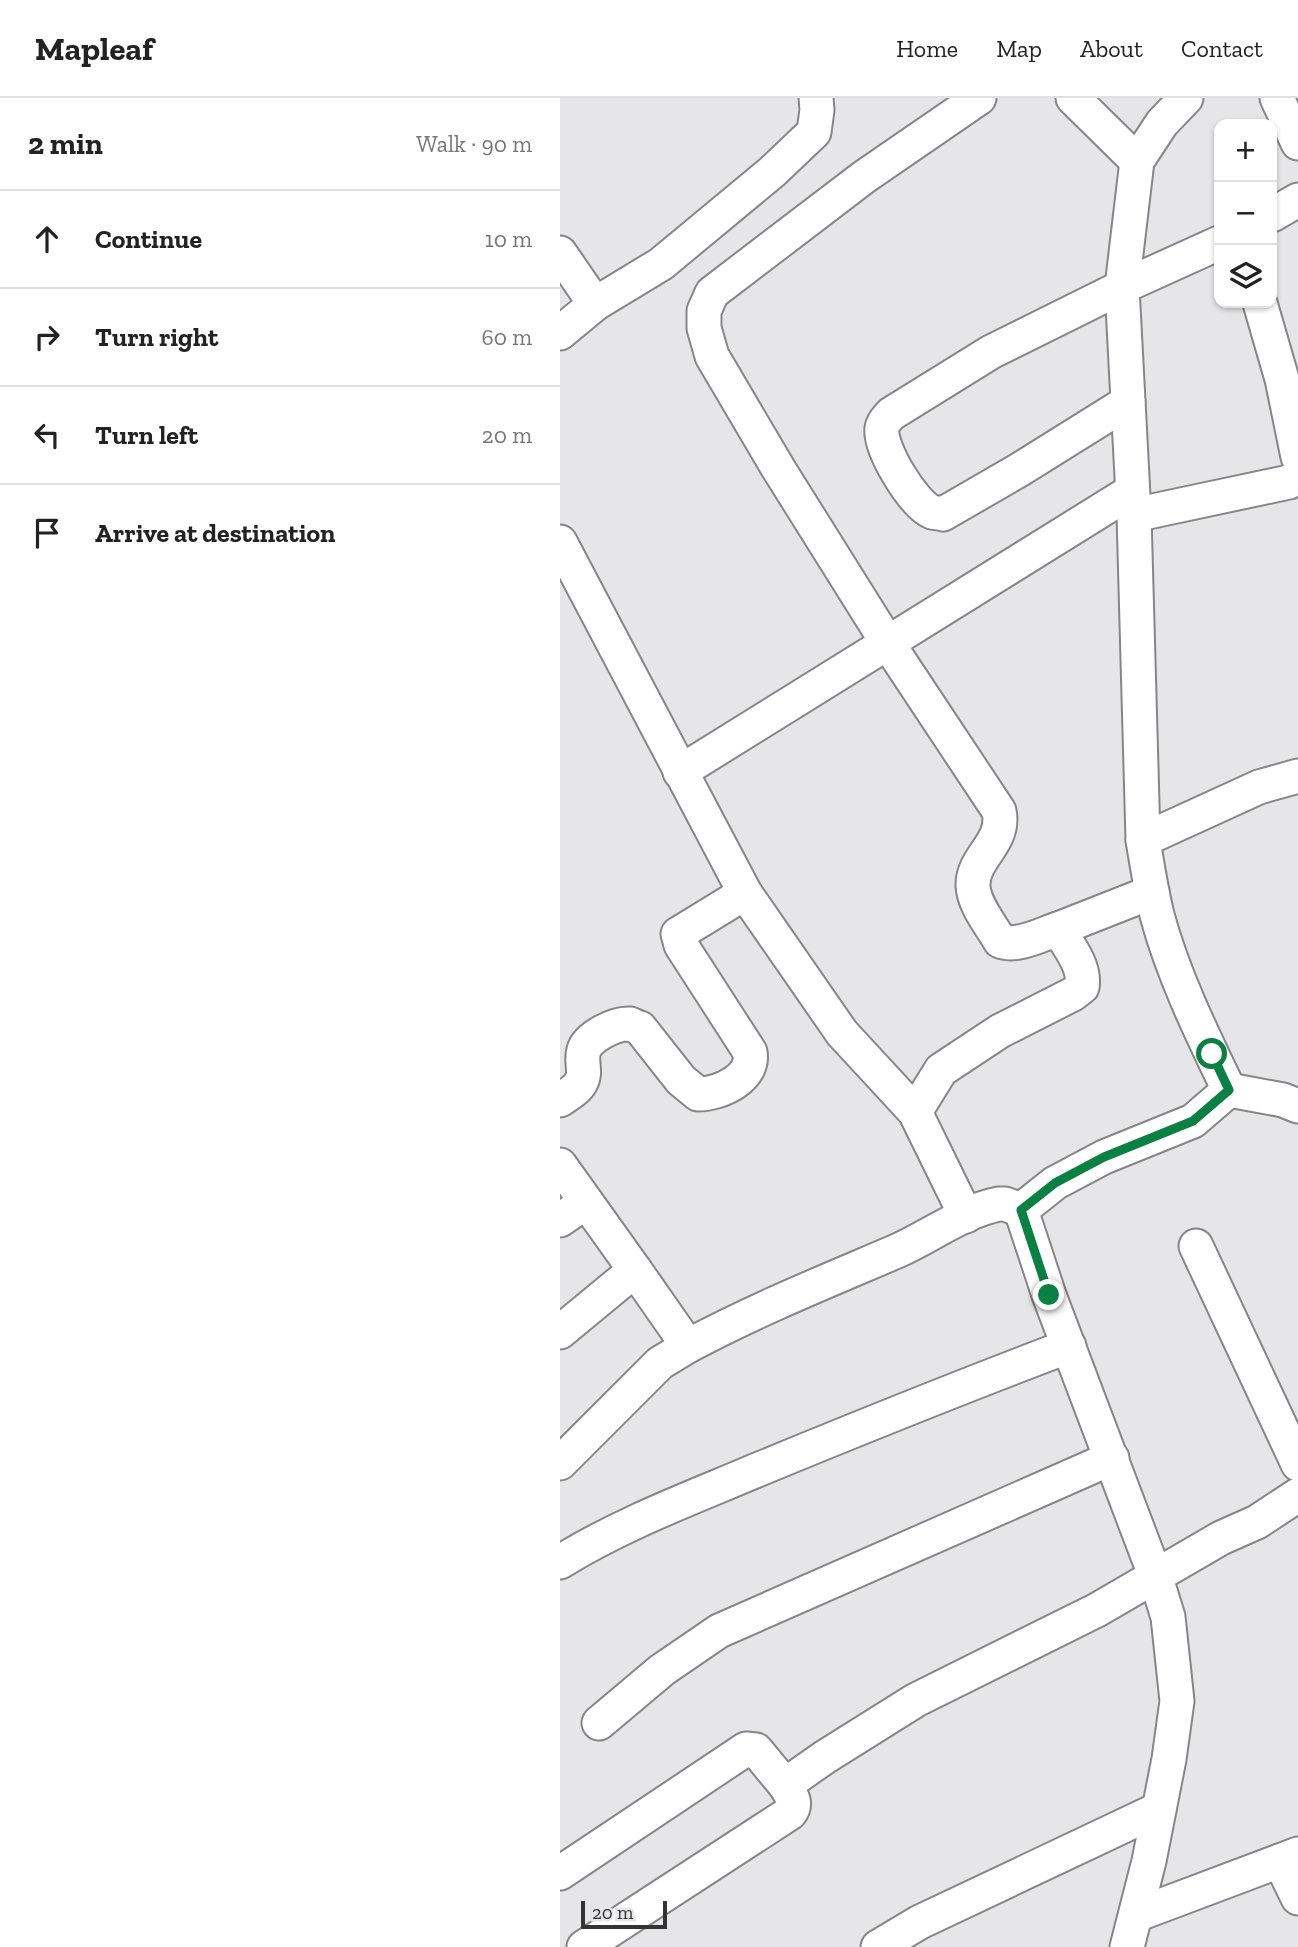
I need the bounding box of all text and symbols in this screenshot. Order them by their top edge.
text: Mapleaf [35,29,153,68]
text: Home [896,34,958,63]
text: Map [996,34,1042,63]
text: About [1080,34,1143,63]
text: Contact [1181,34,1263,63]
map controls [1214,119,1277,308]
button: + [1214,119,1277,182]
text: 2 min [28,126,103,162]
text: Walk · 90 m [416,130,532,158]
button: − [1214,182,1277,245]
icon: ahead [28,220,66,258]
text: Continue [95,223,202,255]
text: 10 m [485,225,532,253]
button: layers [1214,245,1277,308]
icon: right [28,318,66,356]
text: Turn right [95,321,218,353]
text: 60 m [481,323,532,351]
icon: left [28,416,66,454]
text: Turn left [95,419,198,451]
text: 20 m [482,421,532,449]
icon: arrive [28,514,66,552]
text: Arrive at destination [95,517,335,549]
route start [1196,1038,1227,1069]
route end [1033,1279,1064,1310]
scale bar [581,1898,667,1930]
text: 20 m [592,1901,633,1924]

